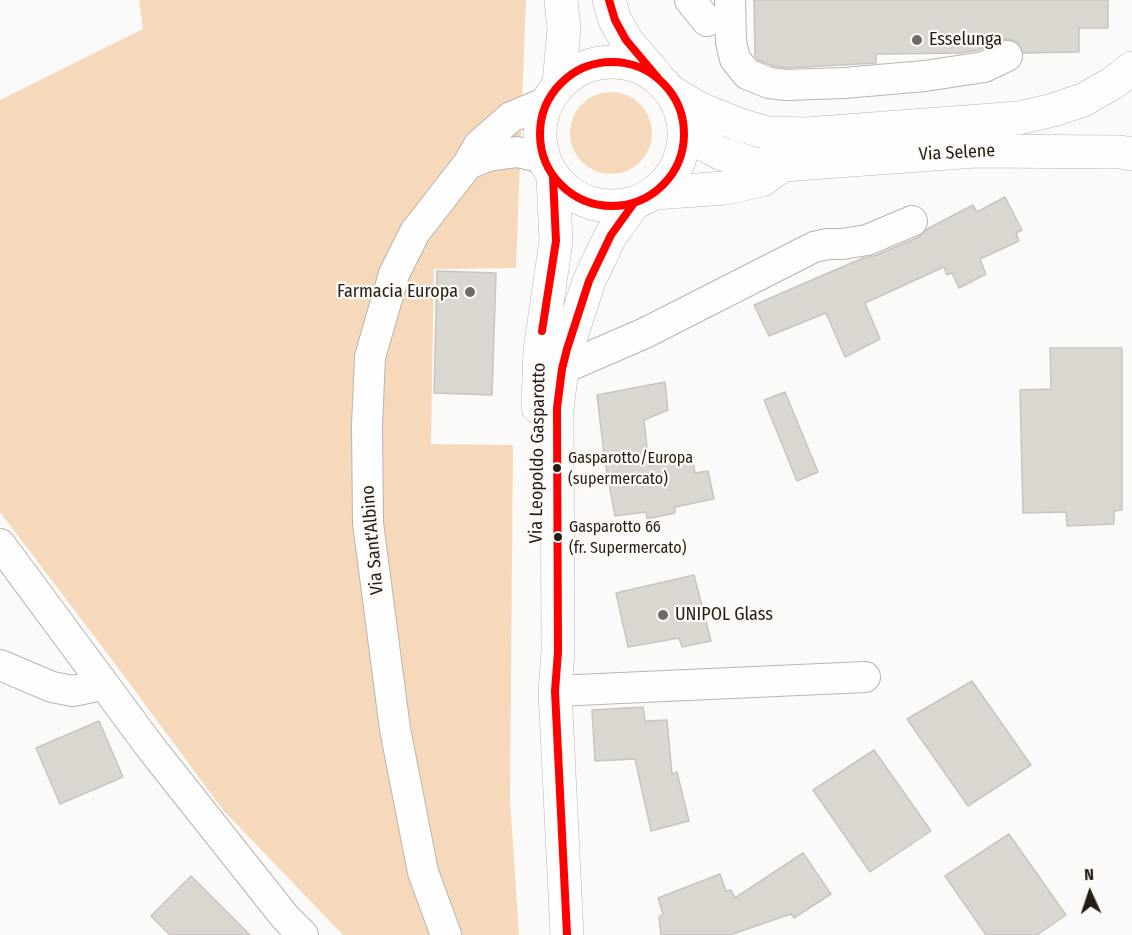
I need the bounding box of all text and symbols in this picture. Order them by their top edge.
place label: Esselunga [929,29,1002,51]
marker: Esselunga [910,33,924,47]
street label: Via Selene [918,140,996,166]
place label: Farmacia Europa [337,281,458,303]
marker: Farmacia Europa [463,285,477,299]
street label: Via Leopoldo Gasparotto [526,362,550,544]
place label: Gasparotto/Europa (supermercato) [568,449,693,487]
marker: Gasparotto/Europa (supermercato) [551,462,563,474]
street label: Via Sant'Albino [357,484,389,596]
place label: Gasparotto 66 (fr. Supermercato) [569,518,686,556]
marker: Gasparotto 66 (fr. Supermercato) [552,531,564,543]
place label: UNIPOL Glass [675,604,773,626]
marker: UNIPOL Glass [656,608,670,622]
north arrow [1060,863,1120,923]
text: N [1084,865,1094,884]

